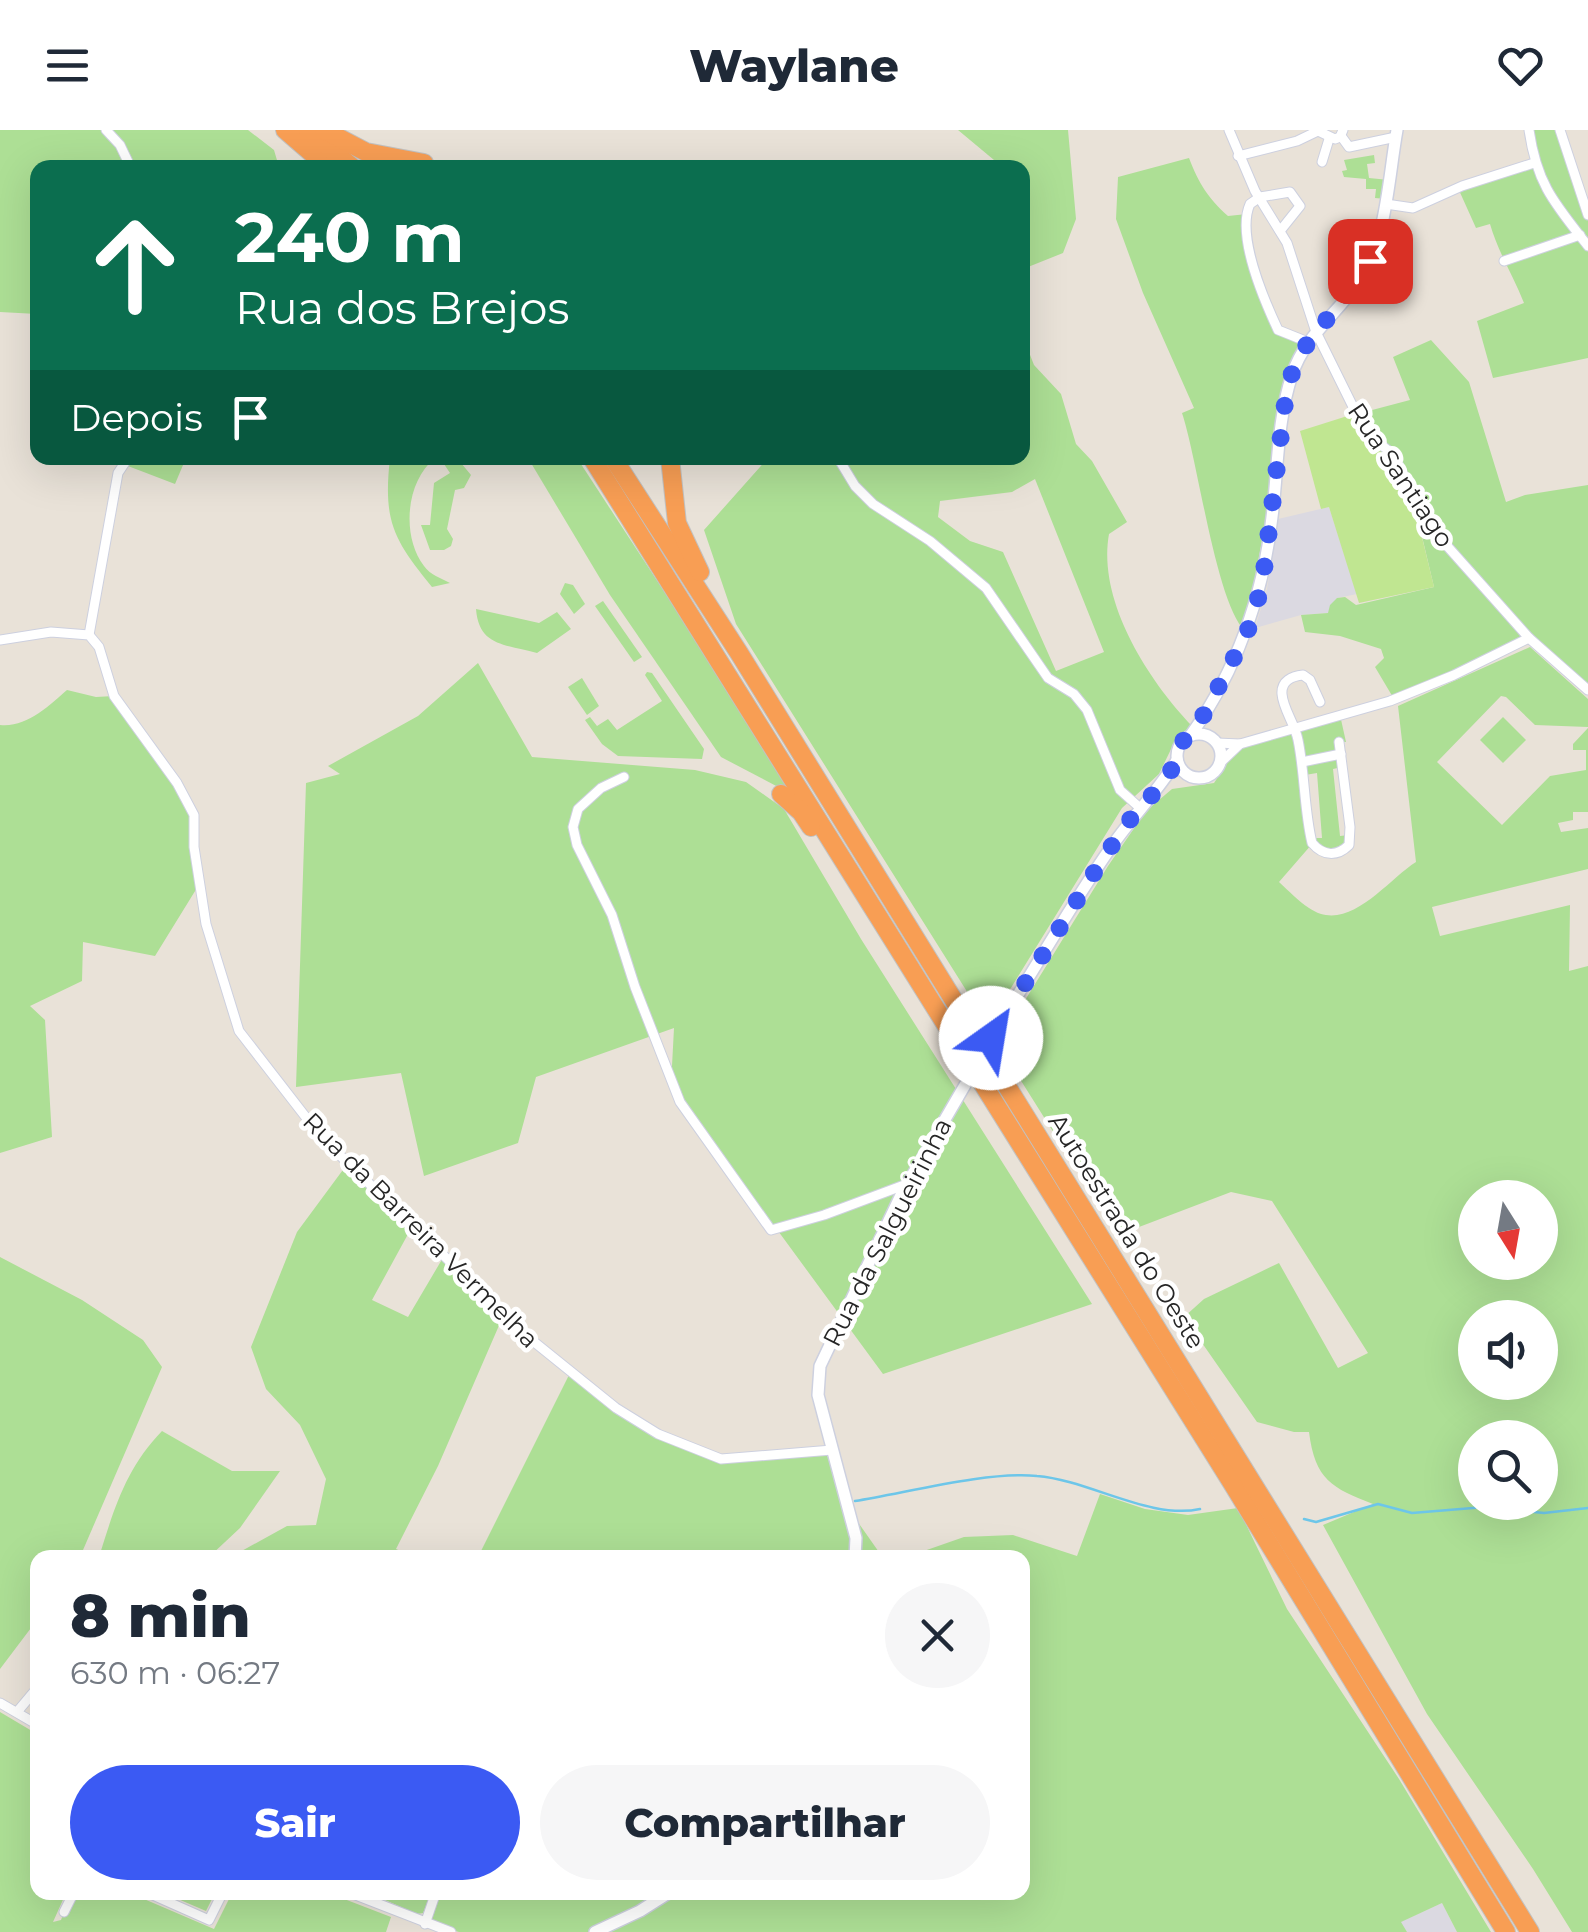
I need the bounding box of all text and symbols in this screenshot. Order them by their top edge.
icon: menu [40,38,95,93]
text: Waylane [689,38,899,93]
icon: heart [1493,38,1548,93]
text: 240 m [235,194,465,280]
icon: ahead [70,200,200,330]
pin [1328,219,1413,304]
icon: arrive [1343,234,1398,289]
text: Rua dos Brejos [235,280,569,335]
icon: arrive [223,390,278,445]
text: Depois [70,394,203,441]
street label: Rua Santiago [1342,397,1460,553]
position arrow [939,986,1043,1090]
street label: Rua da Barreira Vermelha [297,1106,545,1354]
street label: Autoestrada do Oeste [1042,1108,1212,1354]
street label: Rua da Salgueirinha [816,1113,958,1351]
north arrow [1458,1180,1558,1280]
map controls [1458,1180,1558,1520]
button: sound [1458,1300,1558,1400]
button: search [1458,1420,1558,1520]
text: 8 min [70,1579,251,1652]
button: close [885,1583,990,1688]
text: 630 m · 06:27 [70,1653,280,1692]
button: Sair [70,1765,520,1880]
button: Compartilhar [540,1765,990,1880]

